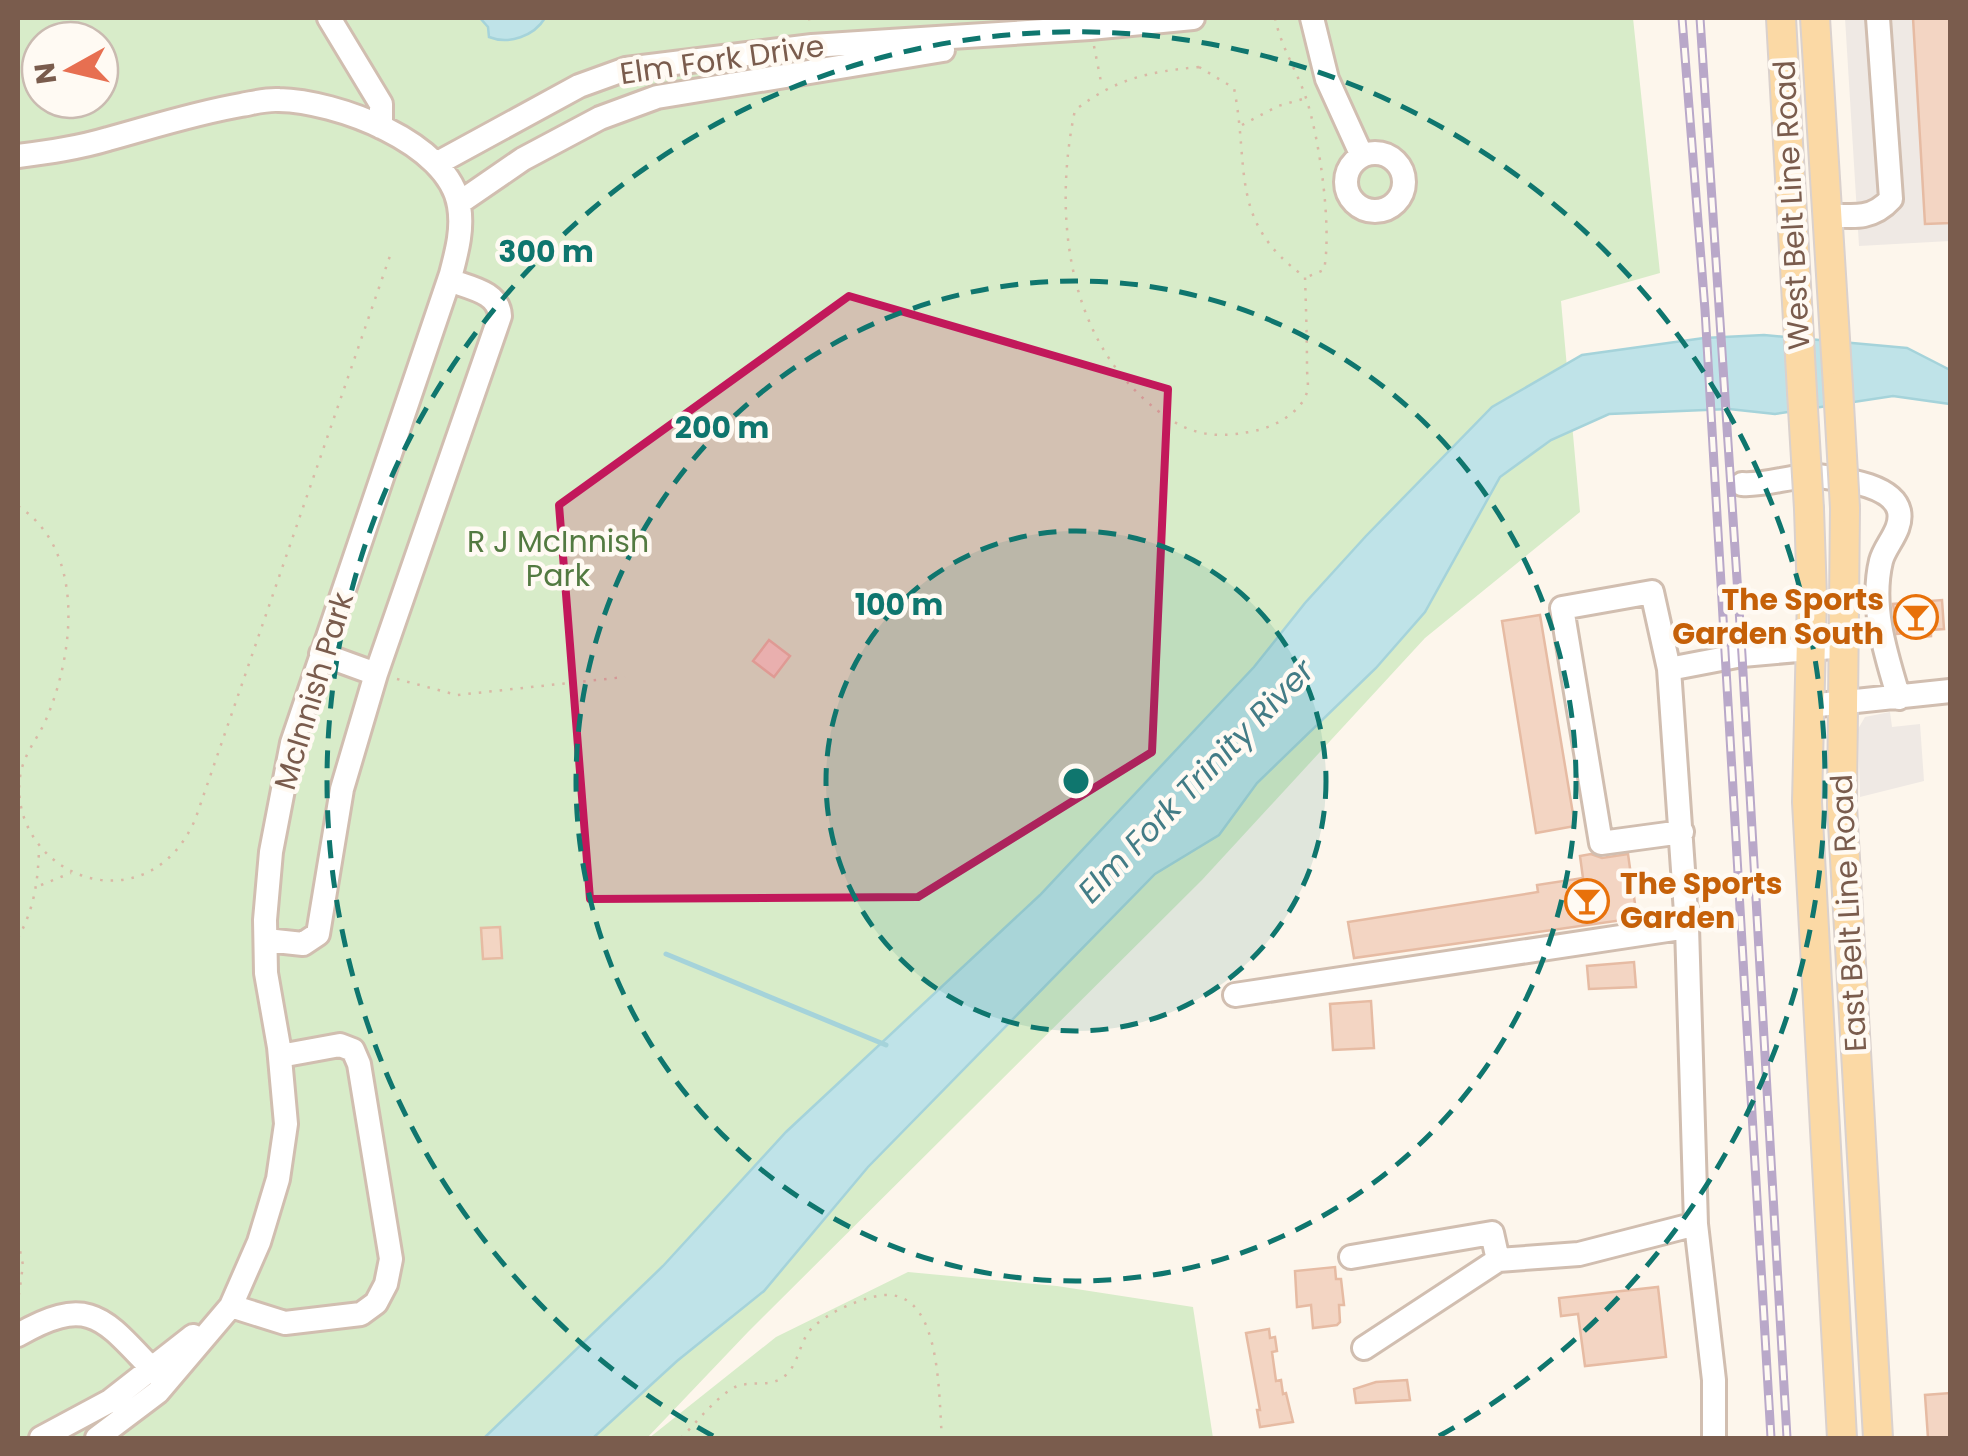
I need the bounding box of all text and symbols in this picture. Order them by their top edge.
north arrow [20,20,120,120]
street label: Elm Fork Drive [617,24,827,95]
street label: West Belt Line Road [1762,59,1821,351]
text: N [25,60,67,87]
text: 300 m [498,230,594,273]
text: 200 m [675,406,769,449]
park label: R J McInnish Park [467,520,649,597]
place label: The Sports Garden South [1672,578,1884,655]
text: 100 m [855,583,943,626]
street label: McInnish Park [263,586,364,795]
bar icon: The Sports Garden South [1893,594,1939,640]
water label: Elm Fork Trinity River [1067,648,1325,912]
centre of rings [1058,763,1094,799]
street label: East Belt Line Road [1820,773,1877,1053]
place label: The Sports Garden [1620,862,1782,939]
bar icon: The Sports Garden [1564,878,1610,924]

